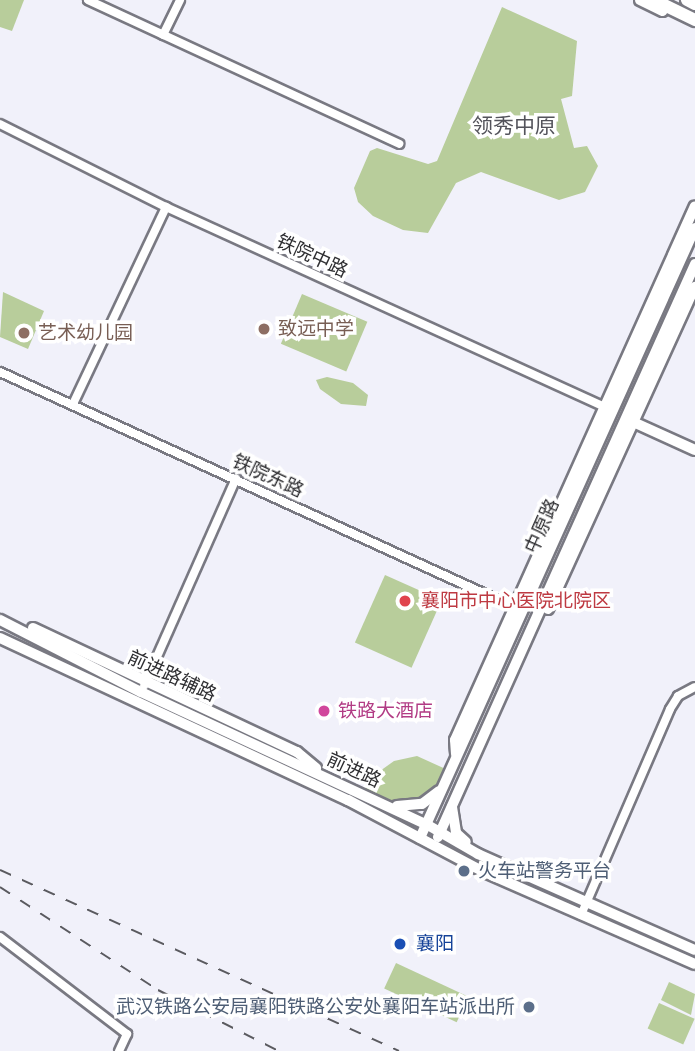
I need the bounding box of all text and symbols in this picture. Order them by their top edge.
district label: 领秀中原 [472,113,556,139]
street label: 铁院中路 [273,230,351,282]
place label: 致远中学 [278,318,354,340]
marker: 致远中学 [256,321,272,337]
place label: 艺术幼儿园 [38,322,133,344]
marker: 艺术幼儿园 [16,325,32,341]
street label: 铁院东路 [229,450,307,502]
street label: 中原路 [520,495,564,557]
place label: 襄阳市中心医院北院区 [421,590,611,612]
marker: 襄阳市中心医院北院区 [395,591,415,611]
street label: 前进路辅路 [124,646,220,706]
place label: 铁路大酒店 [338,700,433,722]
marker: 铁路大酒店 [316,703,332,719]
street label: 前进路 [323,748,385,792]
place label: 火车站警务平台 [478,860,611,882]
marker: 火车站警务平台 [456,863,472,879]
place label: 襄阳 [416,933,454,955]
marker: 襄阳 [390,934,410,954]
place label: 武汉铁路公安局襄阳铁路公安处襄阳车站派出所 [116,996,515,1018]
marker: 武汉铁路公安局襄阳铁路公安处襄阳车站派出所 [521,999,537,1015]

